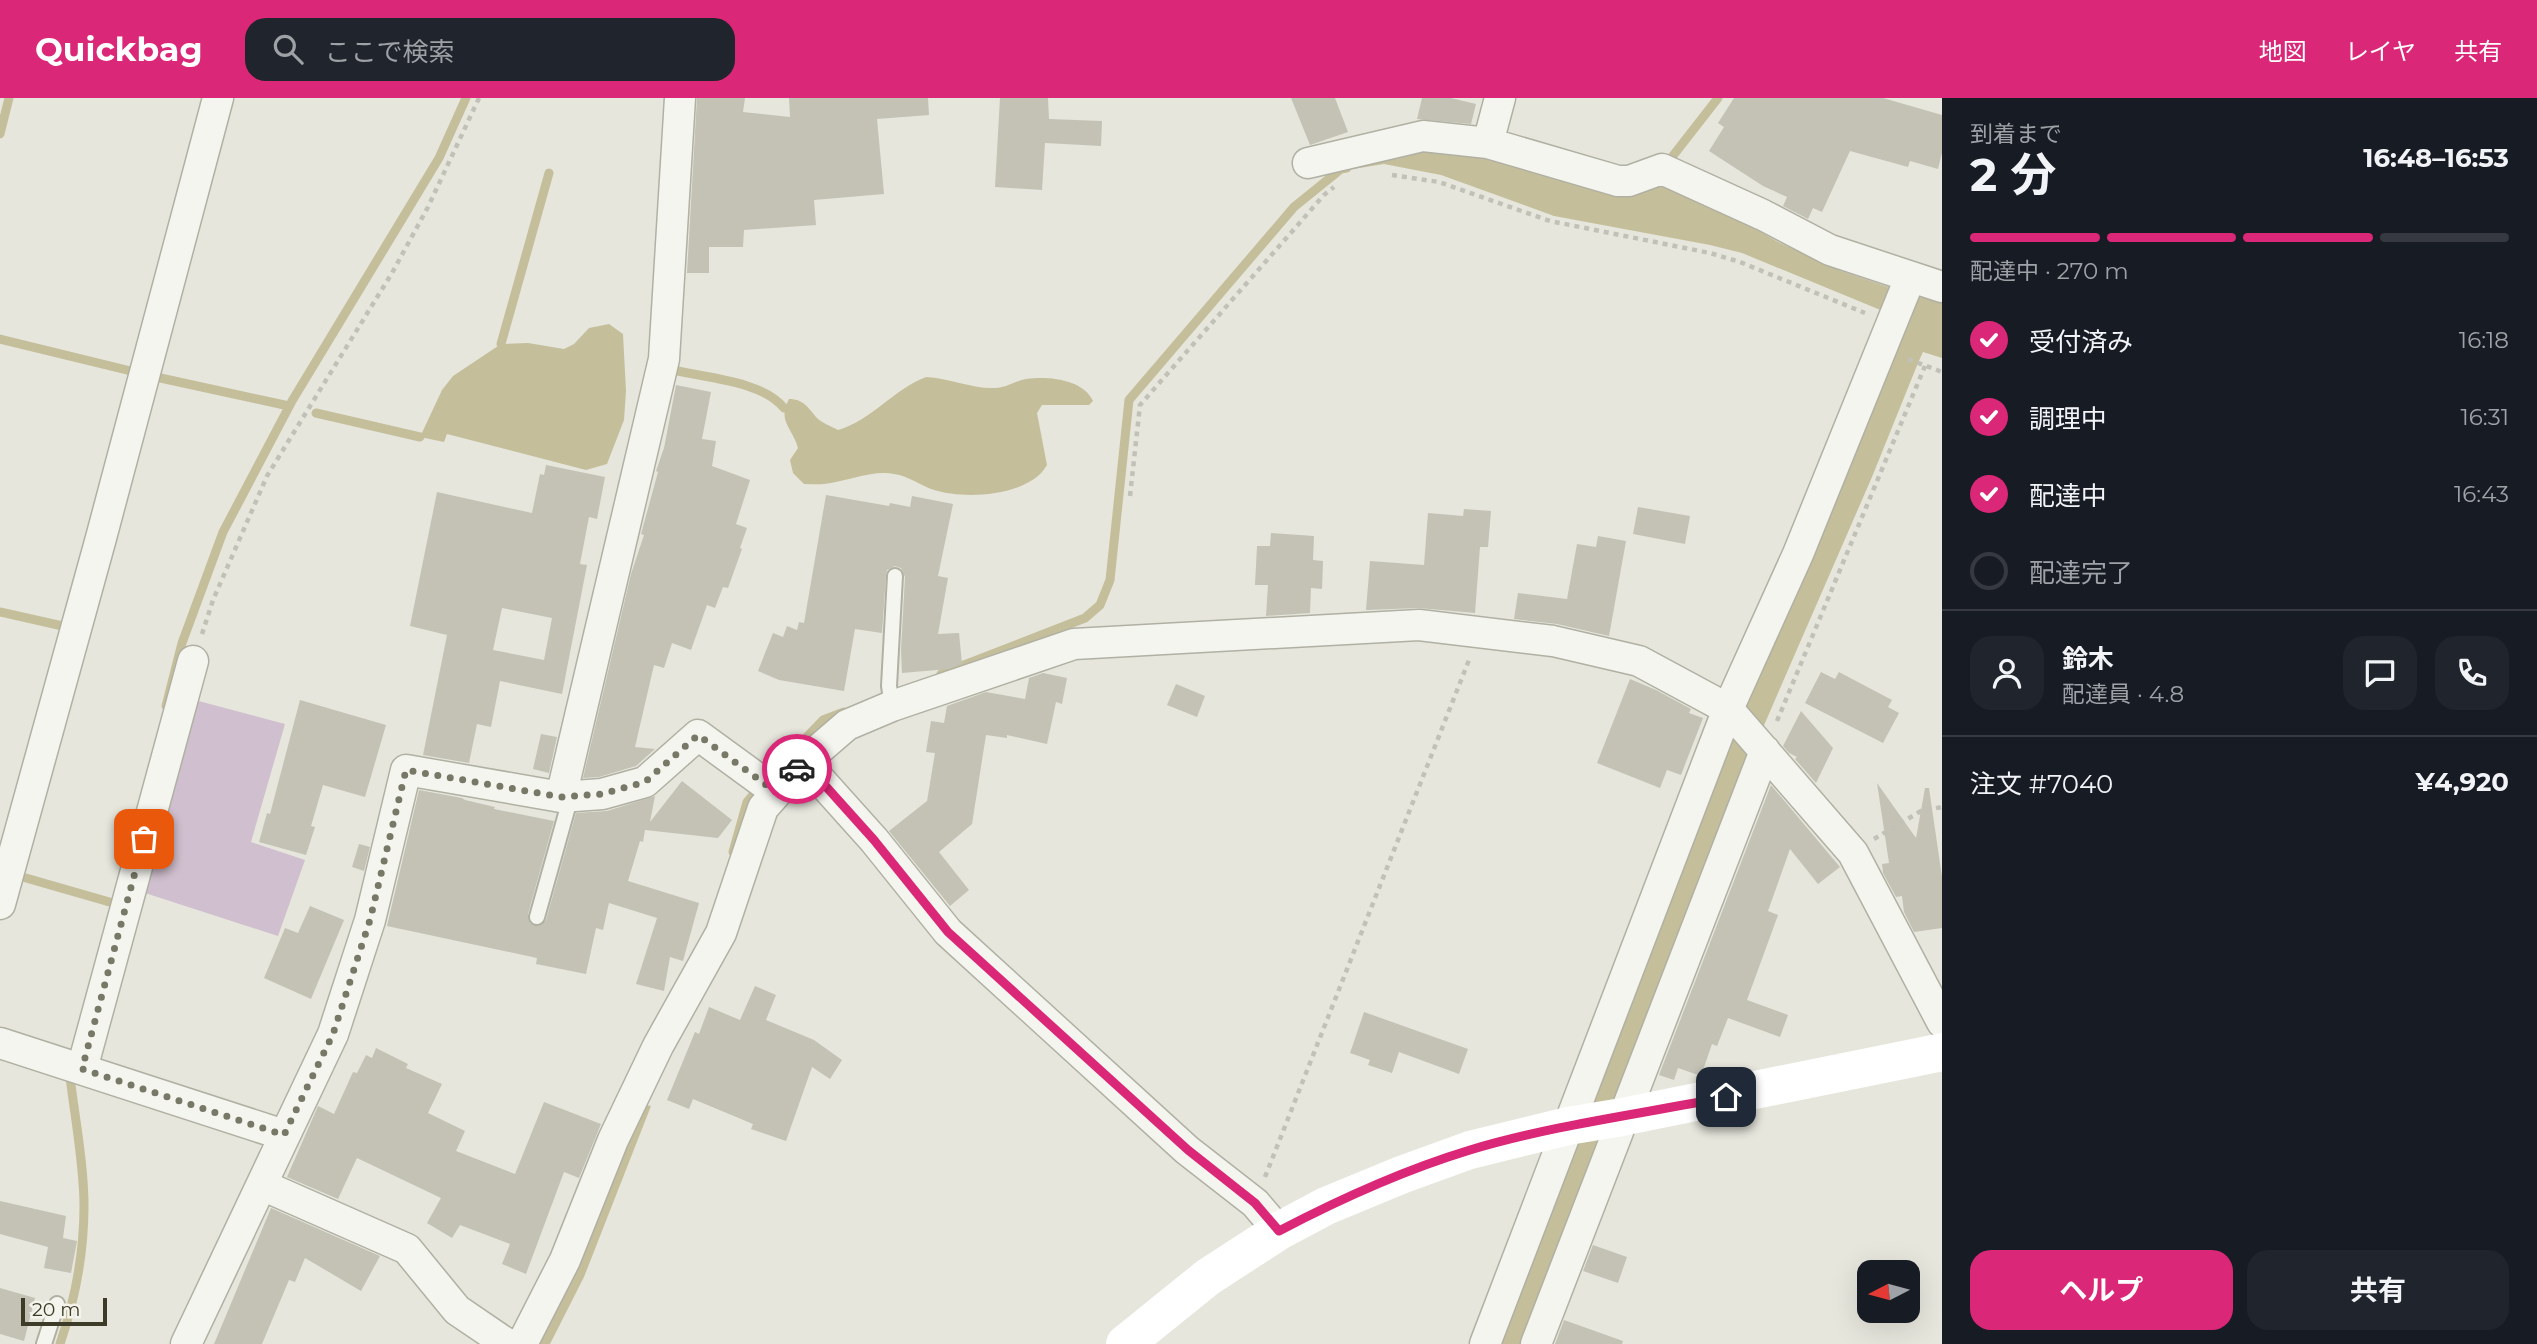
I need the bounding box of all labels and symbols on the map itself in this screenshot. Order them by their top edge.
courier [762,734,832,804]
pin [114,809,174,869]
pin [1696,1067,1756,1127]
north arrow [1857,1260,1920,1323]
scale bar [21,1295,107,1327]

